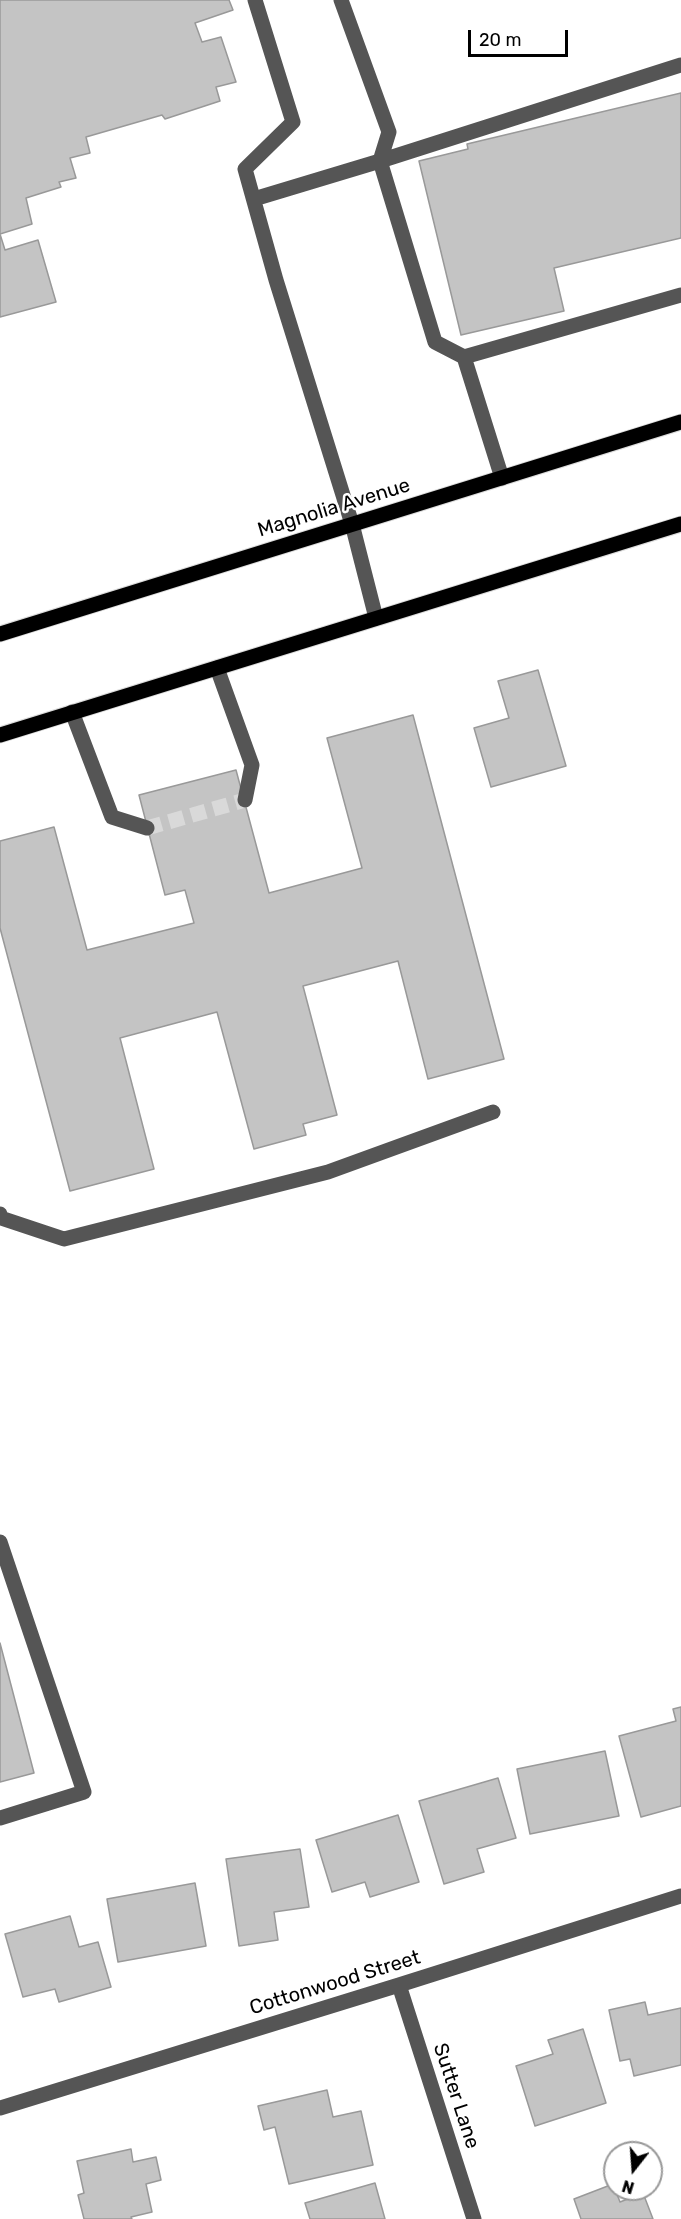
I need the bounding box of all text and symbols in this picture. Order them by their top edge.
scale bar [471,18,572,56]
text: 20 m [479,29,521,51]
street label: Magnolia Avenue [255,473,413,543]
street label: Cottonwood Street [247,1946,423,2020]
street label: Sutter Lane [428,2040,484,2152]
north arrow [603,2141,663,2201]
text: N [620,2176,636,2198]

